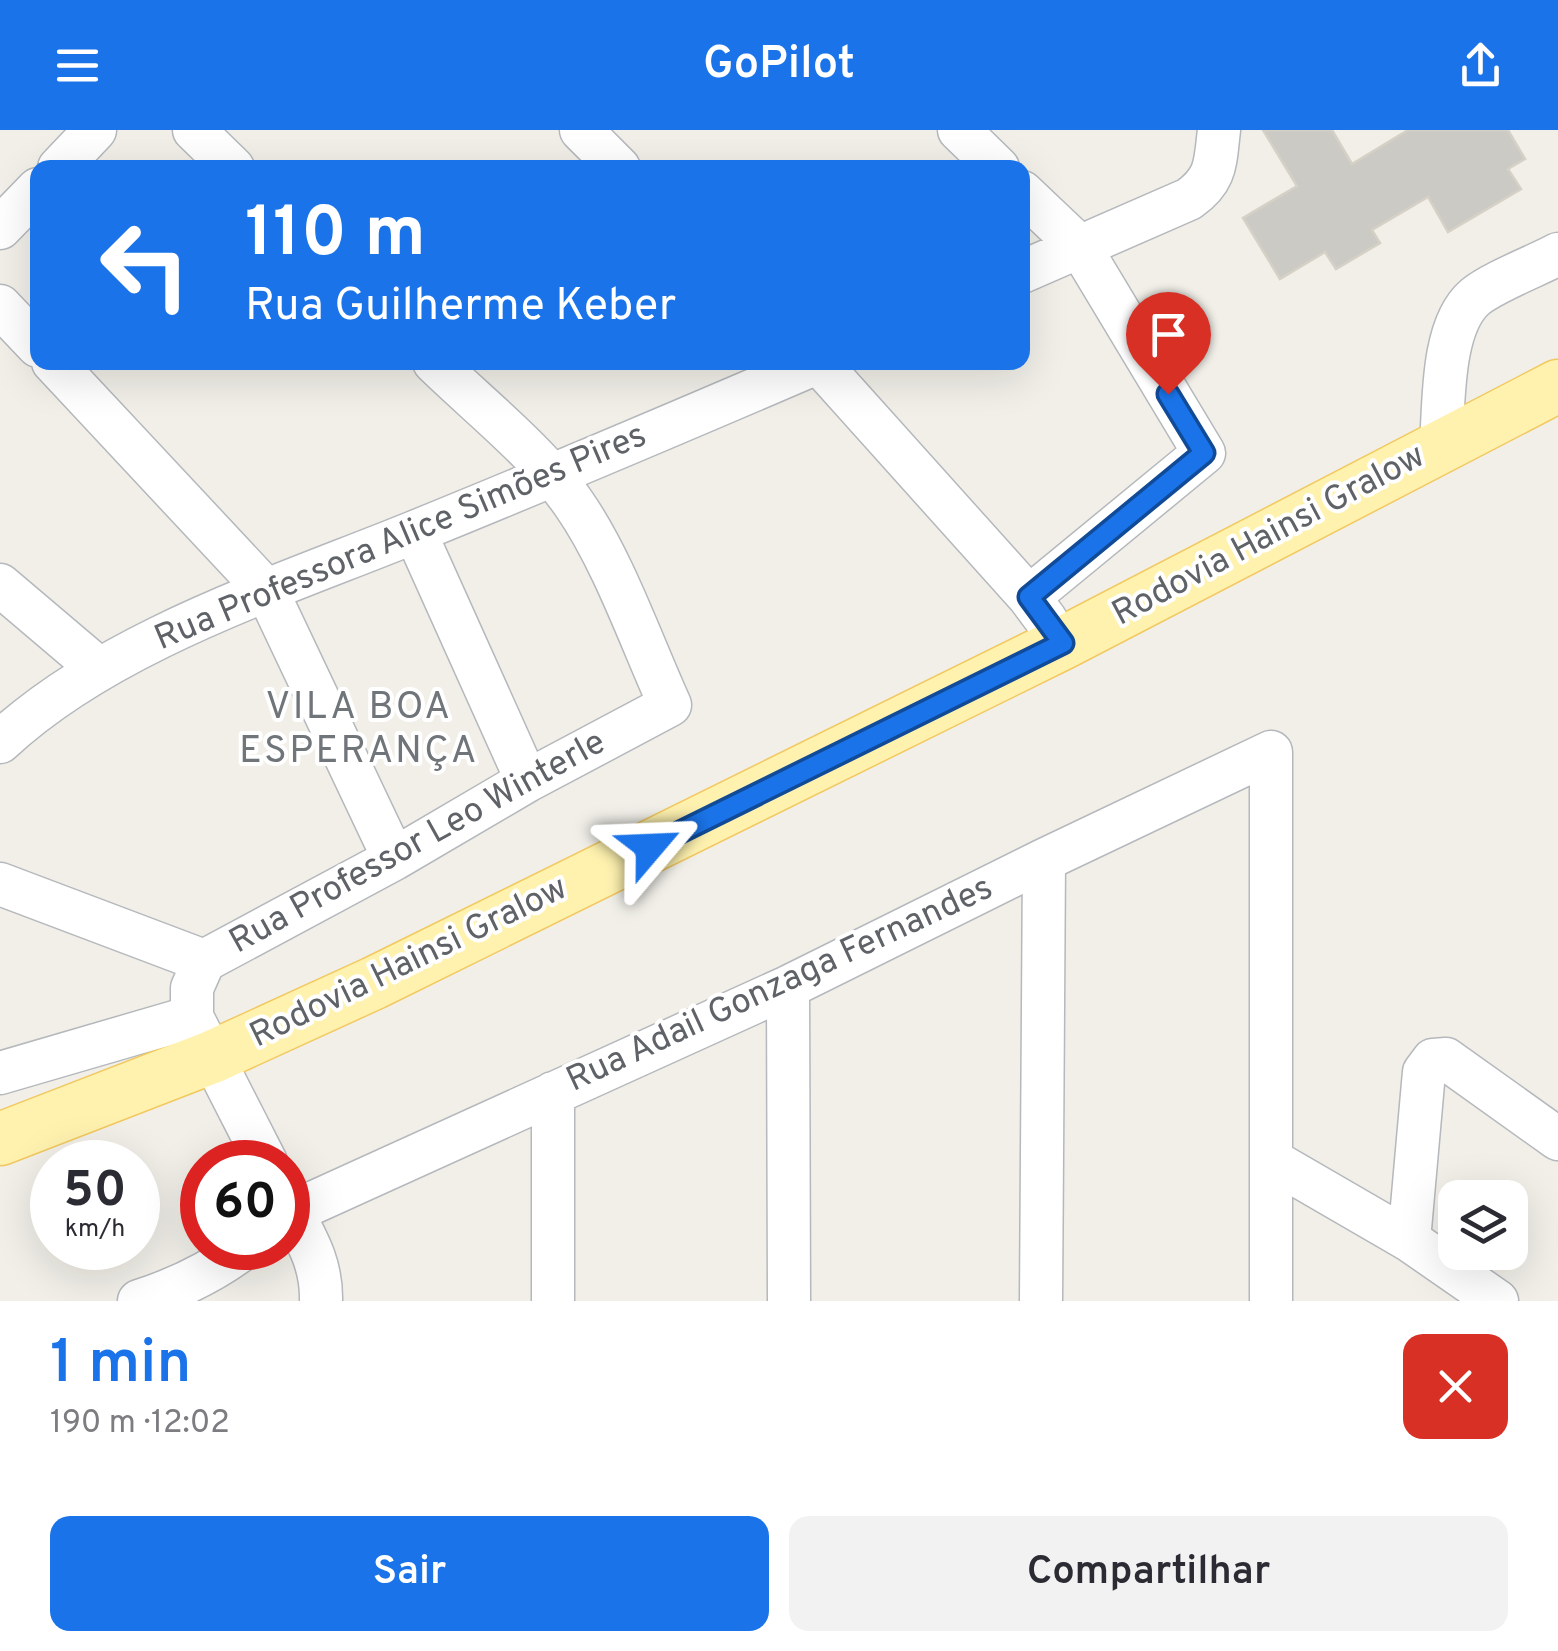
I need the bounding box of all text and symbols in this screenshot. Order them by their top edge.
text: GoPilot [703,37,855,94]
icon: menu [50,38,105,93]
icon: share [1453,38,1508,93]
text: 110 m [245,192,426,281]
icon: left [80,200,210,330]
text: Rua Guilherme Keber [245,279,676,336]
pin [1126,292,1211,395]
icon: arrive [1141,307,1196,362]
street label: Rua Professora Alice Simões Pires [148,414,654,662]
street label: Rodovia Hainsi Gralow [1105,435,1433,637]
district label: VILA BOA ESPERANÇA [239,684,479,777]
street label: Rua Professor Leo Winterle [222,721,614,965]
position arrow [598,795,702,899]
street label: Rodovia Hainsi Gralow [243,867,575,1059]
street label: Rua Adail Gonzaga Fernandes [560,867,1000,1103]
speed limit sign: 60 [180,1140,310,1270]
text: 50 [63,1161,127,1224]
map controls [1438,1180,1528,1270]
button: layers [1438,1180,1528,1270]
text: km/h [65,1214,125,1246]
text: 1 min [50,1328,191,1404]
button: close [1403,1334,1508,1439]
text: 190 m · 12:02 [50,1404,230,1444]
button: Sair [50,1516,769,1631]
button: Compartilhar [789,1516,1508,1631]

